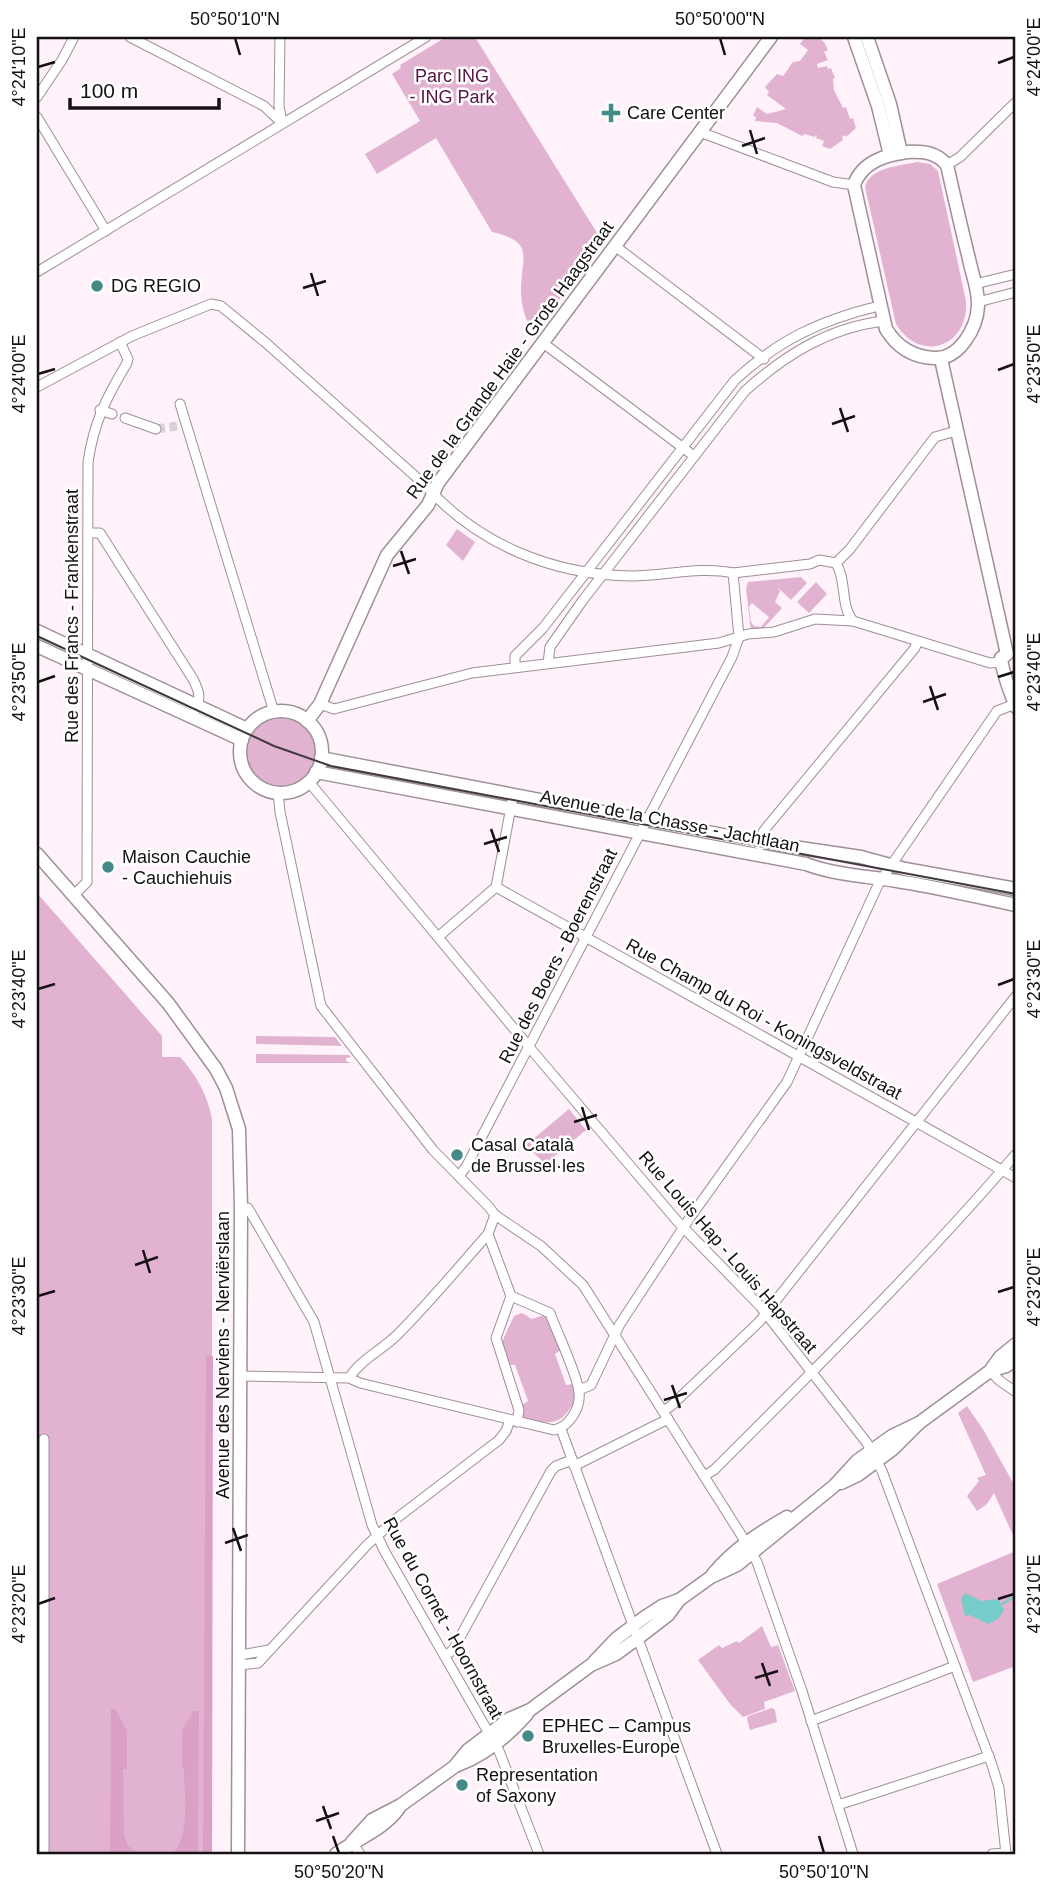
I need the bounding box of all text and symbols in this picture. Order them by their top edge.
text: 50°50'10"N [190,9,280,29]
text: 50°50'00"N [675,9,765,29]
text: 4°24'00"E [1024,17,1044,97]
text: 4°24'10"E [9,27,29,107]
scale bar [70,66,219,110]
park label: Parc ING - ING Park [409,66,496,107]
text: 100 m [80,79,138,102]
marker: Care Center [601,103,621,123]
place label: Care Center [627,103,725,123]
street label: Rue de la Grande Haie - Grote Haagstraat [403,217,617,503]
place label: DG REGIO [111,276,201,296]
marker: DG REGIO [89,278,105,294]
text: 4°23'50"E [1024,324,1044,404]
text: 4°24'00"E [9,334,29,414]
street label: Rue des Francs - Frankenstraat [62,489,82,743]
text: 4°23'40"E [1024,632,1044,712]
text: 4°23'50"E [9,642,29,722]
street label: Avenue de la Chasse - Jachtlaan [539,786,801,856]
street label: Rue des Boers - Boerenstraat [495,845,621,1067]
place label: Maison Cauchie - Cauchiehuis [122,847,251,888]
marker: Maison Cauchie - Cauchiehuis [100,859,116,875]
street label: Rue Champ du Roi - Koningsveldstraat [623,935,905,1103]
text: 4°23'30"E [1024,939,1044,1019]
text: 4°23'40"E [9,949,29,1029]
place label: Casal Català de Brussel·les [471,1135,585,1176]
marker: Casal Català de Brussel·les [449,1147,465,1163]
street label: Rue Louis Hap - Louis Hapstraat [635,1147,821,1357]
street label: Avenue des Nerviens - Nerviërslaan [213,1211,233,1499]
text: 4°23'20"E [1024,1247,1044,1327]
text: 4°23'30"E [9,1256,29,1336]
street label: Rue du Cornet - Hoornstraat [379,1514,507,1722]
text: 4°23'10"E [1024,1554,1044,1634]
text: 4°23'20"E [9,1564,29,1644]
place label: EPHEC – Campus Bruxelles-Europe [542,1716,691,1757]
marker: EPHEC – Campus Bruxelles-Europe [520,1728,536,1744]
place label: Representation of Saxony [476,1765,598,1806]
marker: Representation of Saxony [454,1777,470,1793]
text: 50°50'20"N [294,1862,384,1882]
text: 50°50'10"N [779,1862,869,1882]

